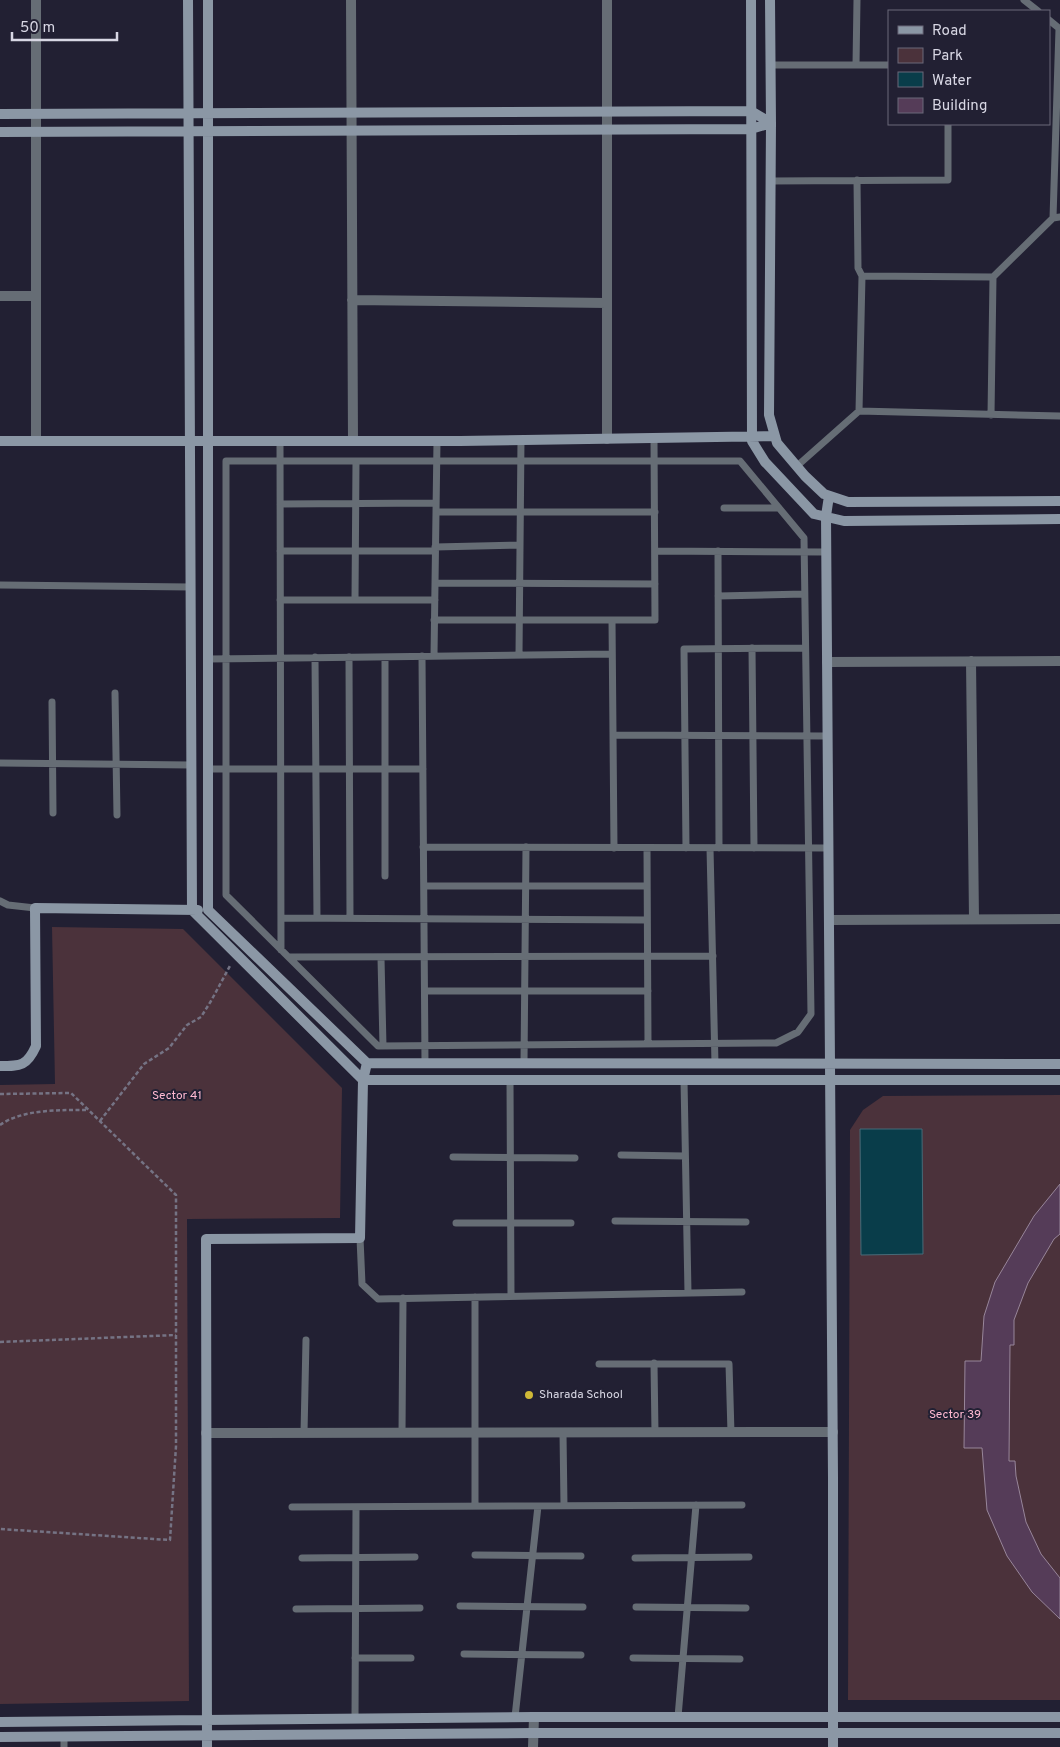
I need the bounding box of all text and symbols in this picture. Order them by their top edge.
scale bar [12,10,118,42]
legend [888,10,1050,125]
text: 50 m [20,19,55,38]
text: Road [932,22,967,41]
text: Park [932,47,963,66]
text: Water [932,72,972,91]
text: Building [932,97,987,116]
park label: Sector 41 [152,1088,202,1104]
place label: Sharada School [539,1387,623,1403]
marker: Sharada School [523,1389,535,1401]
park label: Sector 39 [929,1407,981,1423]

